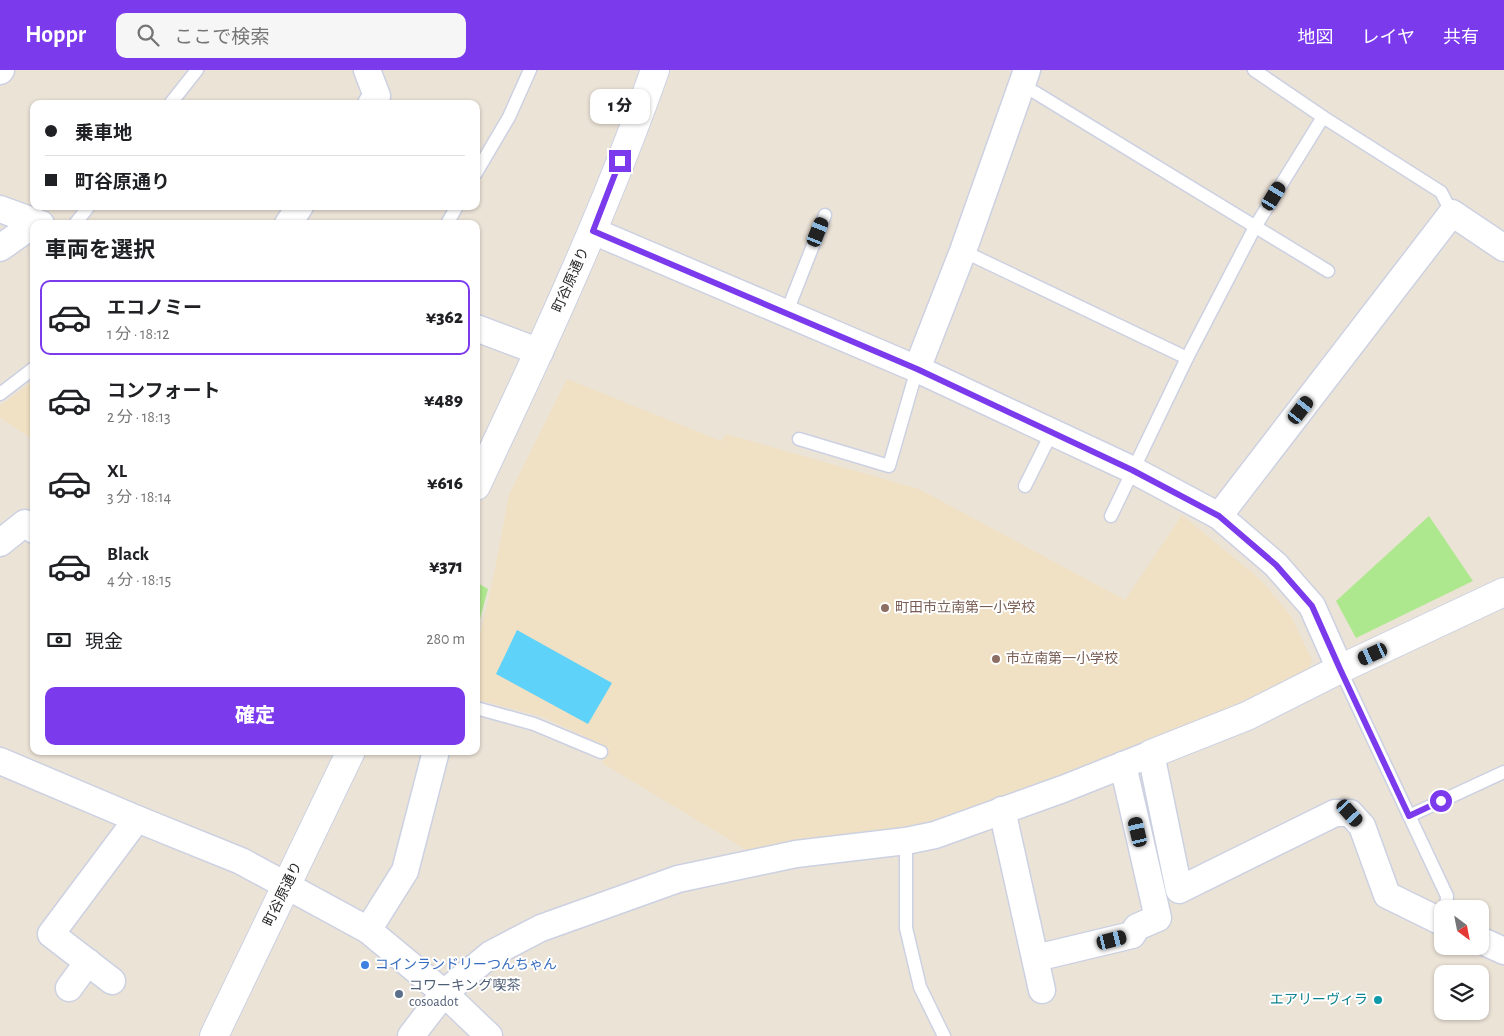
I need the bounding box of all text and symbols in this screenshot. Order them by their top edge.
search box [116,13,466,58]
icon: search [134,21,162,49]
text: Hoppr [25,23,86,47]
text: ここで検索 [174,28,269,47]
text: 地図 [1298,29,1334,47]
text: レイヤ [1362,29,1415,47]
text: 共有 [1443,29,1479,47]
callout: 1 分 [590,88,650,124]
text: 1 分 [608,98,632,114]
text: 乗車地 [75,124,132,143]
route end [609,150,631,172]
text: 町谷原通り [75,173,170,192]
car [1259,179,1288,213]
car [805,215,830,249]
text: 車両を選択 [45,239,155,261]
street label: 町谷原通り [549,245,592,315]
icon: car [47,295,92,340]
text: エコノミー [107,299,202,318]
text: ¥362 [426,308,463,327]
text: 1 分 · 18:12 [107,326,170,342]
icon: car [47,378,92,423]
text: コンフォート [107,382,220,401]
text: ¥489 [424,391,463,410]
car [1285,394,1316,426]
text: 2 分 · 18:13 [107,409,171,425]
icon: car [47,461,92,506]
text: XL [107,462,127,481]
text: ¥616 [427,474,463,493]
text: 3 分 · 18:14 [107,489,171,505]
icon: car [47,544,92,589]
text: Black [107,545,149,564]
text: ¥371 [429,557,463,576]
text: 4 分 · 18:15 [107,572,171,588]
place label: 町田市立南第一小学校 [895,599,1035,615]
marker: 町田市立南第一小学校 [879,602,891,614]
icon: cash [45,626,73,654]
text: 280 m [426,631,465,647]
text: 現金 [85,633,123,652]
car [1356,641,1389,667]
place label: 市立南第一小学校 [1006,650,1118,666]
marker: 市立南第一小学校 [990,653,1002,665]
button: 確定 [45,687,465,745]
route start [1430,790,1452,812]
car [1334,797,1365,829]
car [1127,816,1148,848]
street label: 町谷原通り [260,859,305,929]
north arrow [1434,900,1489,955]
map controls [1434,900,1489,1020]
car [1095,929,1128,951]
place label: コインランドリーつんちゃん [375,957,557,972]
marker: コインランドリーつんちゃん [359,959,371,971]
button: layers [1434,965,1489,1020]
place label: コワーキング喫茶 cosoadot [409,978,521,1009]
marker: コワーキング喫茶 cosoadot [393,988,405,1000]
place label: エアリーヴィラ [1270,992,1368,1007]
marker: エアリーヴィラ [1372,994,1384,1006]

